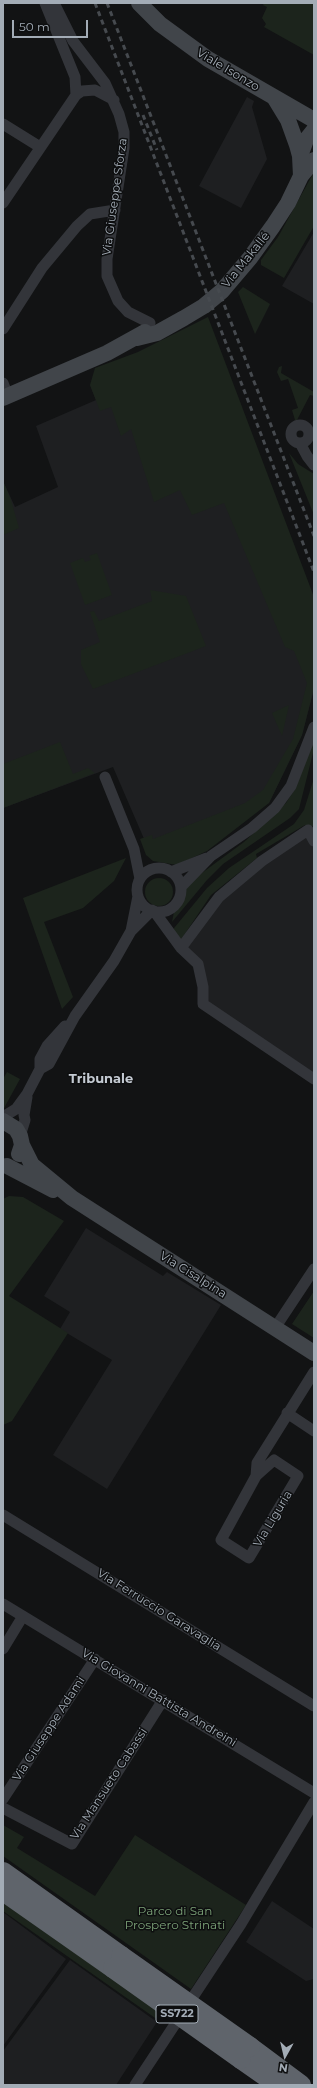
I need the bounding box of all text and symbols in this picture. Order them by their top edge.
scale bar [14,12,90,38]
text: 50 m [19,19,50,34]
street label: Viale Isonzo [194,46,262,94]
street label: Via Giuseppe Sforza [100,137,130,257]
street label: Via Makallé [219,229,273,291]
district label: Tribunale [69,1071,133,1087]
street label: Via Cisalpina [157,1249,229,1301]
street label: Via Liguria [251,1488,295,1550]
street label: Via Ferruccio Garavaglia [94,1566,224,1654]
street label: Via Giovanni Battista Andreini [79,1646,239,1750]
street label: Via Giuseppe Adami [10,1674,88,1784]
street label: Via Mansueto Cabassi [67,1725,151,1843]
park label: Parco di San Prospero Strinati [125,1904,225,1932]
road number: SS722 [156,2005,198,2023]
north arrow [265,2036,305,2076]
text: N [278,2060,289,2075]

